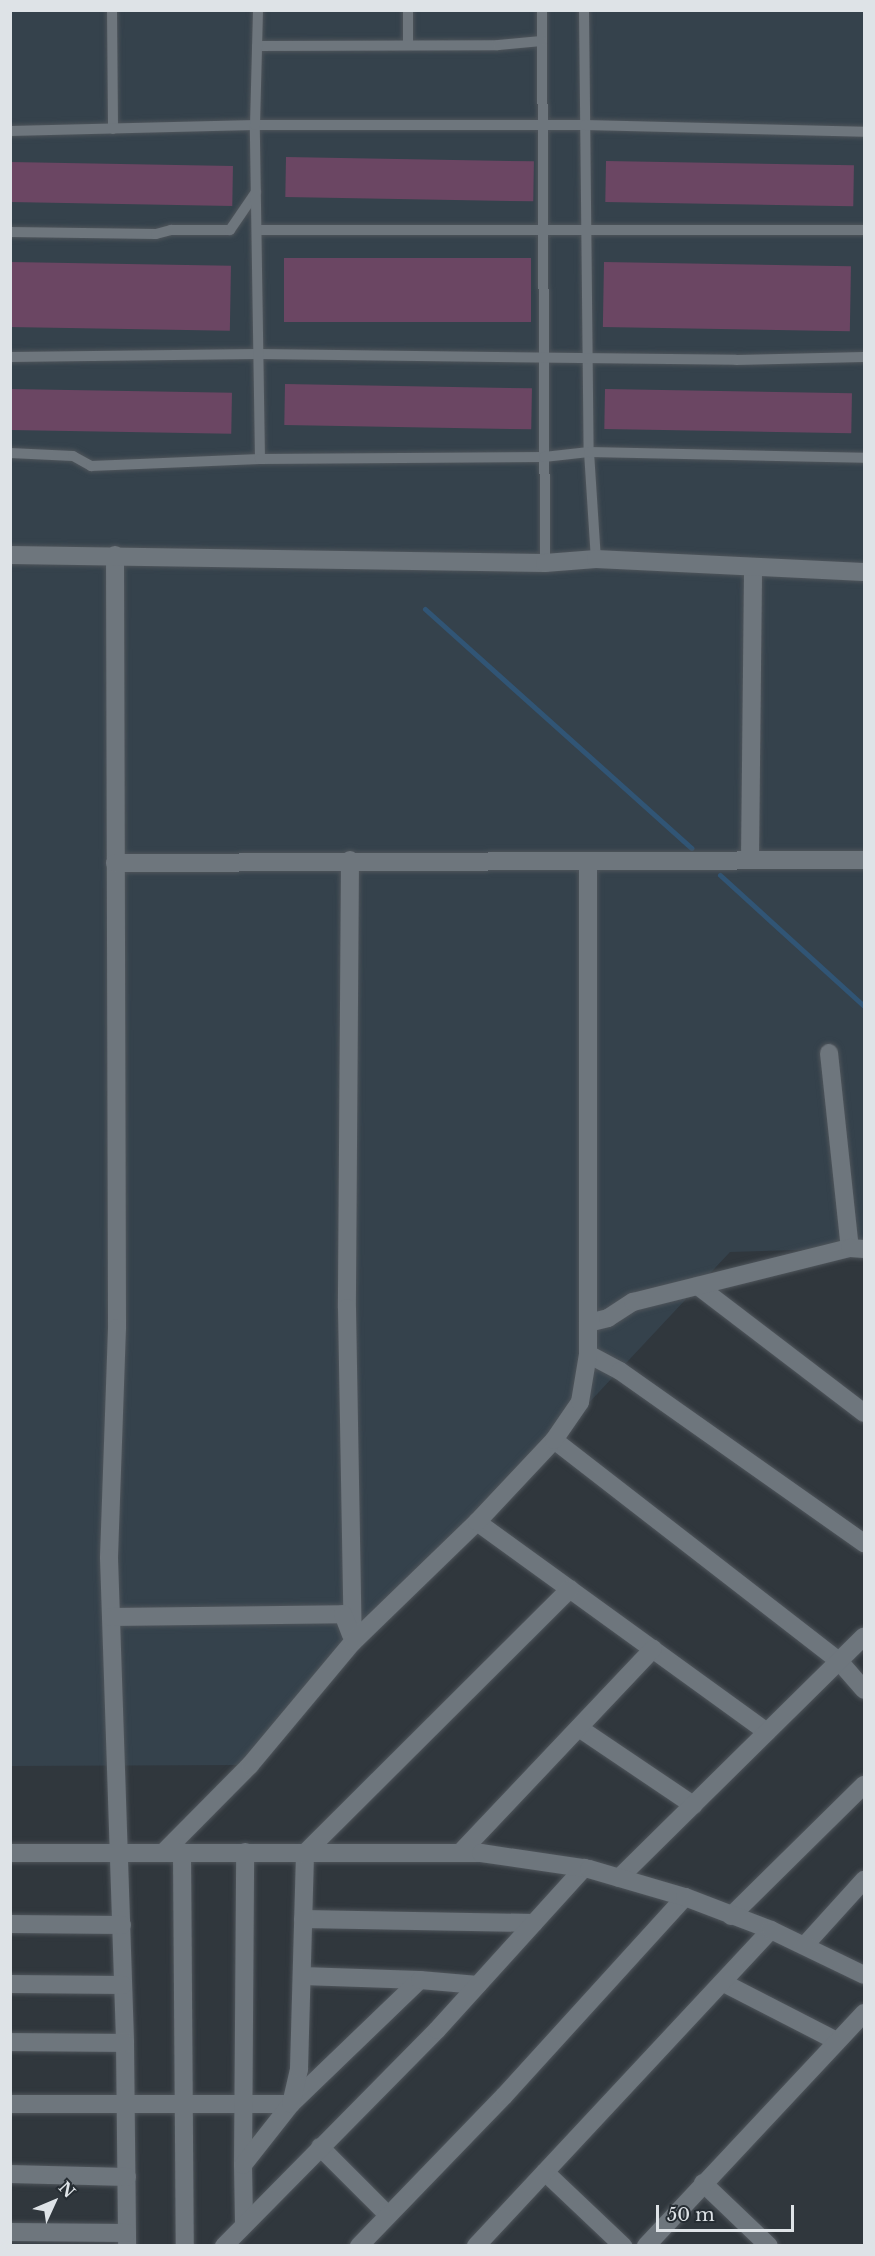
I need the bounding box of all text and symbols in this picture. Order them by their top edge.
north arrow [24,2172,84,2232]
text: N [55,2177,79,2202]
scale bar [659,2193,797,2231]
text: 50 m [667,2204,715,2226]

